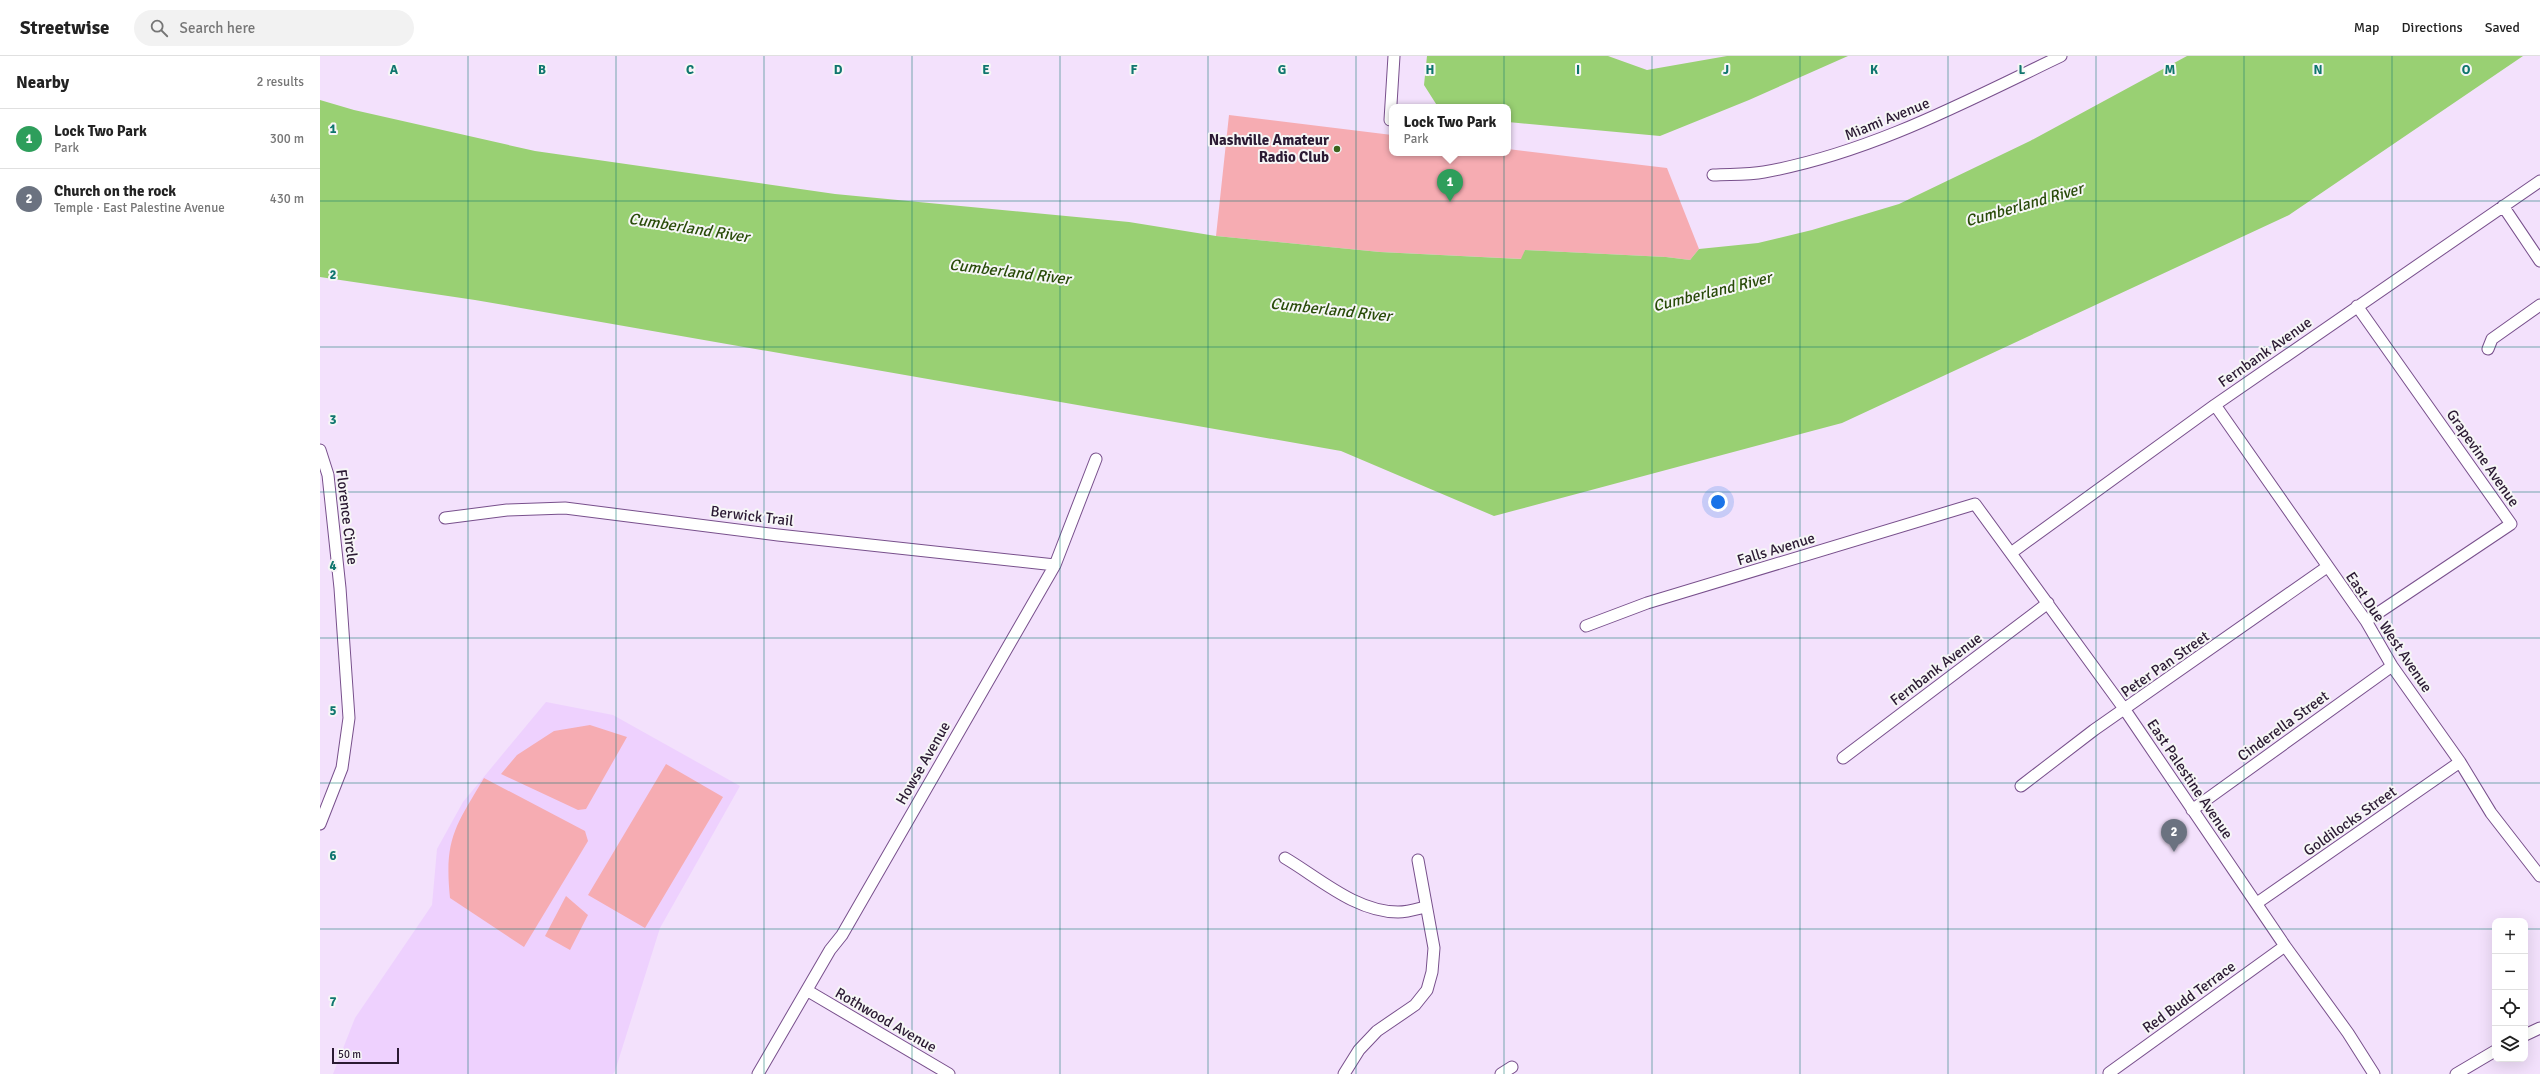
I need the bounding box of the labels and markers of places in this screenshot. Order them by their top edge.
place label: Nashville Amateur Radio Club [1209,131,1329,166]
marker: Nashville Amateur Radio Club [1332,144,1342,154]
pin: 1 [1437,169,1463,202]
pin: 2 [2161,819,2187,852]

